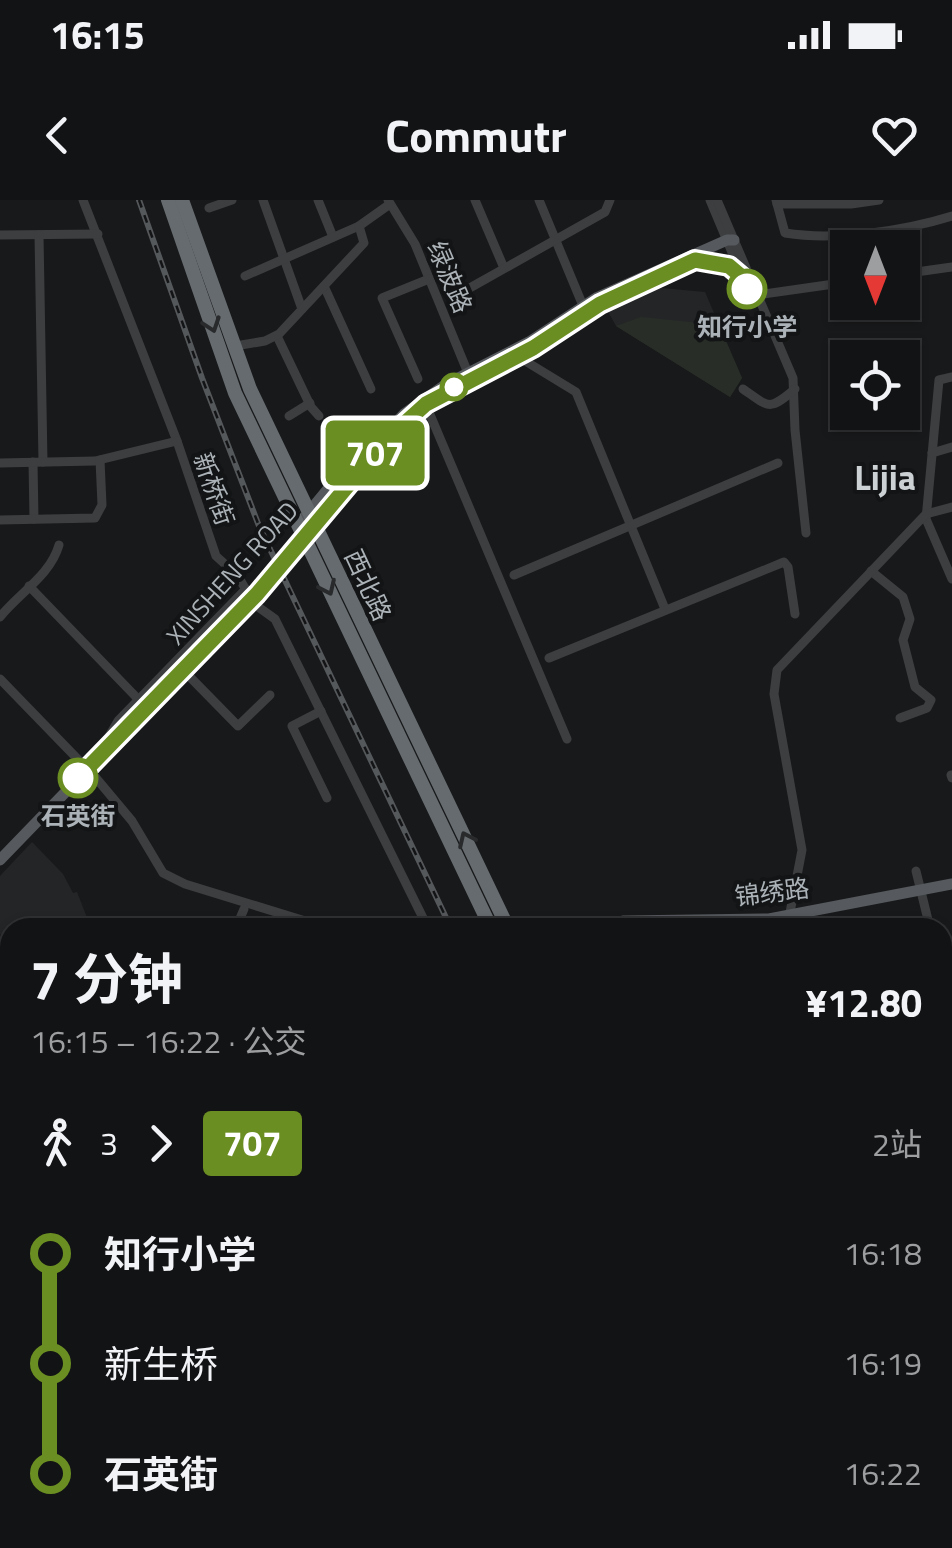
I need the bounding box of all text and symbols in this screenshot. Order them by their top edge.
text: 16:15 [50,6,145,64]
text: Commutr [385,101,567,169]
icon: back [30,108,85,163]
icon: heart [867,108,922,163]
north arrow [830,230,920,320]
map controls [830,230,920,430]
street label: 绿波路 [418,235,482,319]
marker: 知行小学 [728,270,766,308]
place label: 知行小学 [697,308,797,346]
one-way arrow [200,316,220,333]
button: locate [830,340,920,430]
unlabelled marker [441,374,467,400]
line badge: 707 [318,420,432,486]
text: 707 [346,426,404,480]
street label: 新桥街 [184,447,244,531]
district label: Lijia [854,450,916,504]
street label: XINSHENG ROAD [157,493,307,653]
street label: 西北路 [335,543,401,627]
one-way arrow [316,578,336,596]
marker: 石英街 [59,759,97,797]
place label: 石英街 [40,797,116,835]
one-way arrow [459,831,479,849]
street label: 锦绣路 [732,869,812,915]
text: 7 分钟 [30,937,183,1020]
text: ¥12.80 [806,974,922,1032]
text: 16:15 – 16:22 · 公交 [30,1017,307,1065]
icon: walk [30,1116,85,1171]
icon: forward [133,1116,188,1171]
text: 707 [223,1116,282,1170]
text: 3 [100,1119,118,1167]
text: 2站 [872,1120,922,1168]
text: 知行小学 [104,1225,256,1283]
text: 16:18 [843,1229,922,1277]
text: 新生桥 [104,1335,218,1393]
text: 16:19 [843,1339,922,1387]
text: 石英街 [104,1445,218,1503]
text: 16:22 [843,1449,922,1497]

